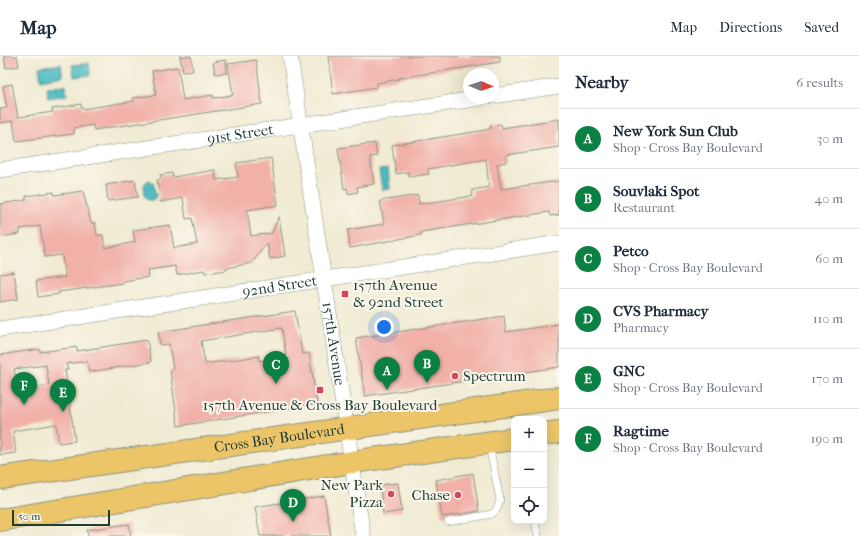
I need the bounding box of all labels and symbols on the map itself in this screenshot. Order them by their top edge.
north arrow [463,68,499,104]
street label: 91st Street [206,120,275,148]
street label: 92nd Street [241,271,319,301]
place label: 157th Avenue & 92nd Street [353,276,444,311]
marker: 157th Avenue & 92nd Street [340,289,350,299]
street label: 157th Avenue [319,301,349,387]
your location [374,317,394,337]
pin: B [414,350,440,383]
pin: C [263,351,289,384]
pin: A [374,357,400,390]
place label: Spectrum [463,367,526,385]
marker: Spectrum [450,371,460,381]
pin: F [11,372,37,405]
pin: E [50,379,76,412]
marker: 157th Avenue & Cross Bay Boulevard [315,385,325,395]
place label: 157th Avenue & Cross Bay Boulevard [203,396,438,414]
street label: Cross Bay Boulevard [213,420,346,456]
place label: New Park Pizza [320,476,384,511]
place label: Chase [412,486,451,504]
pin: D [280,489,306,522]
marker: New Park Pizza [386,489,396,499]
marker: Chase [453,490,463,500]
scale bar [12,508,110,527]

